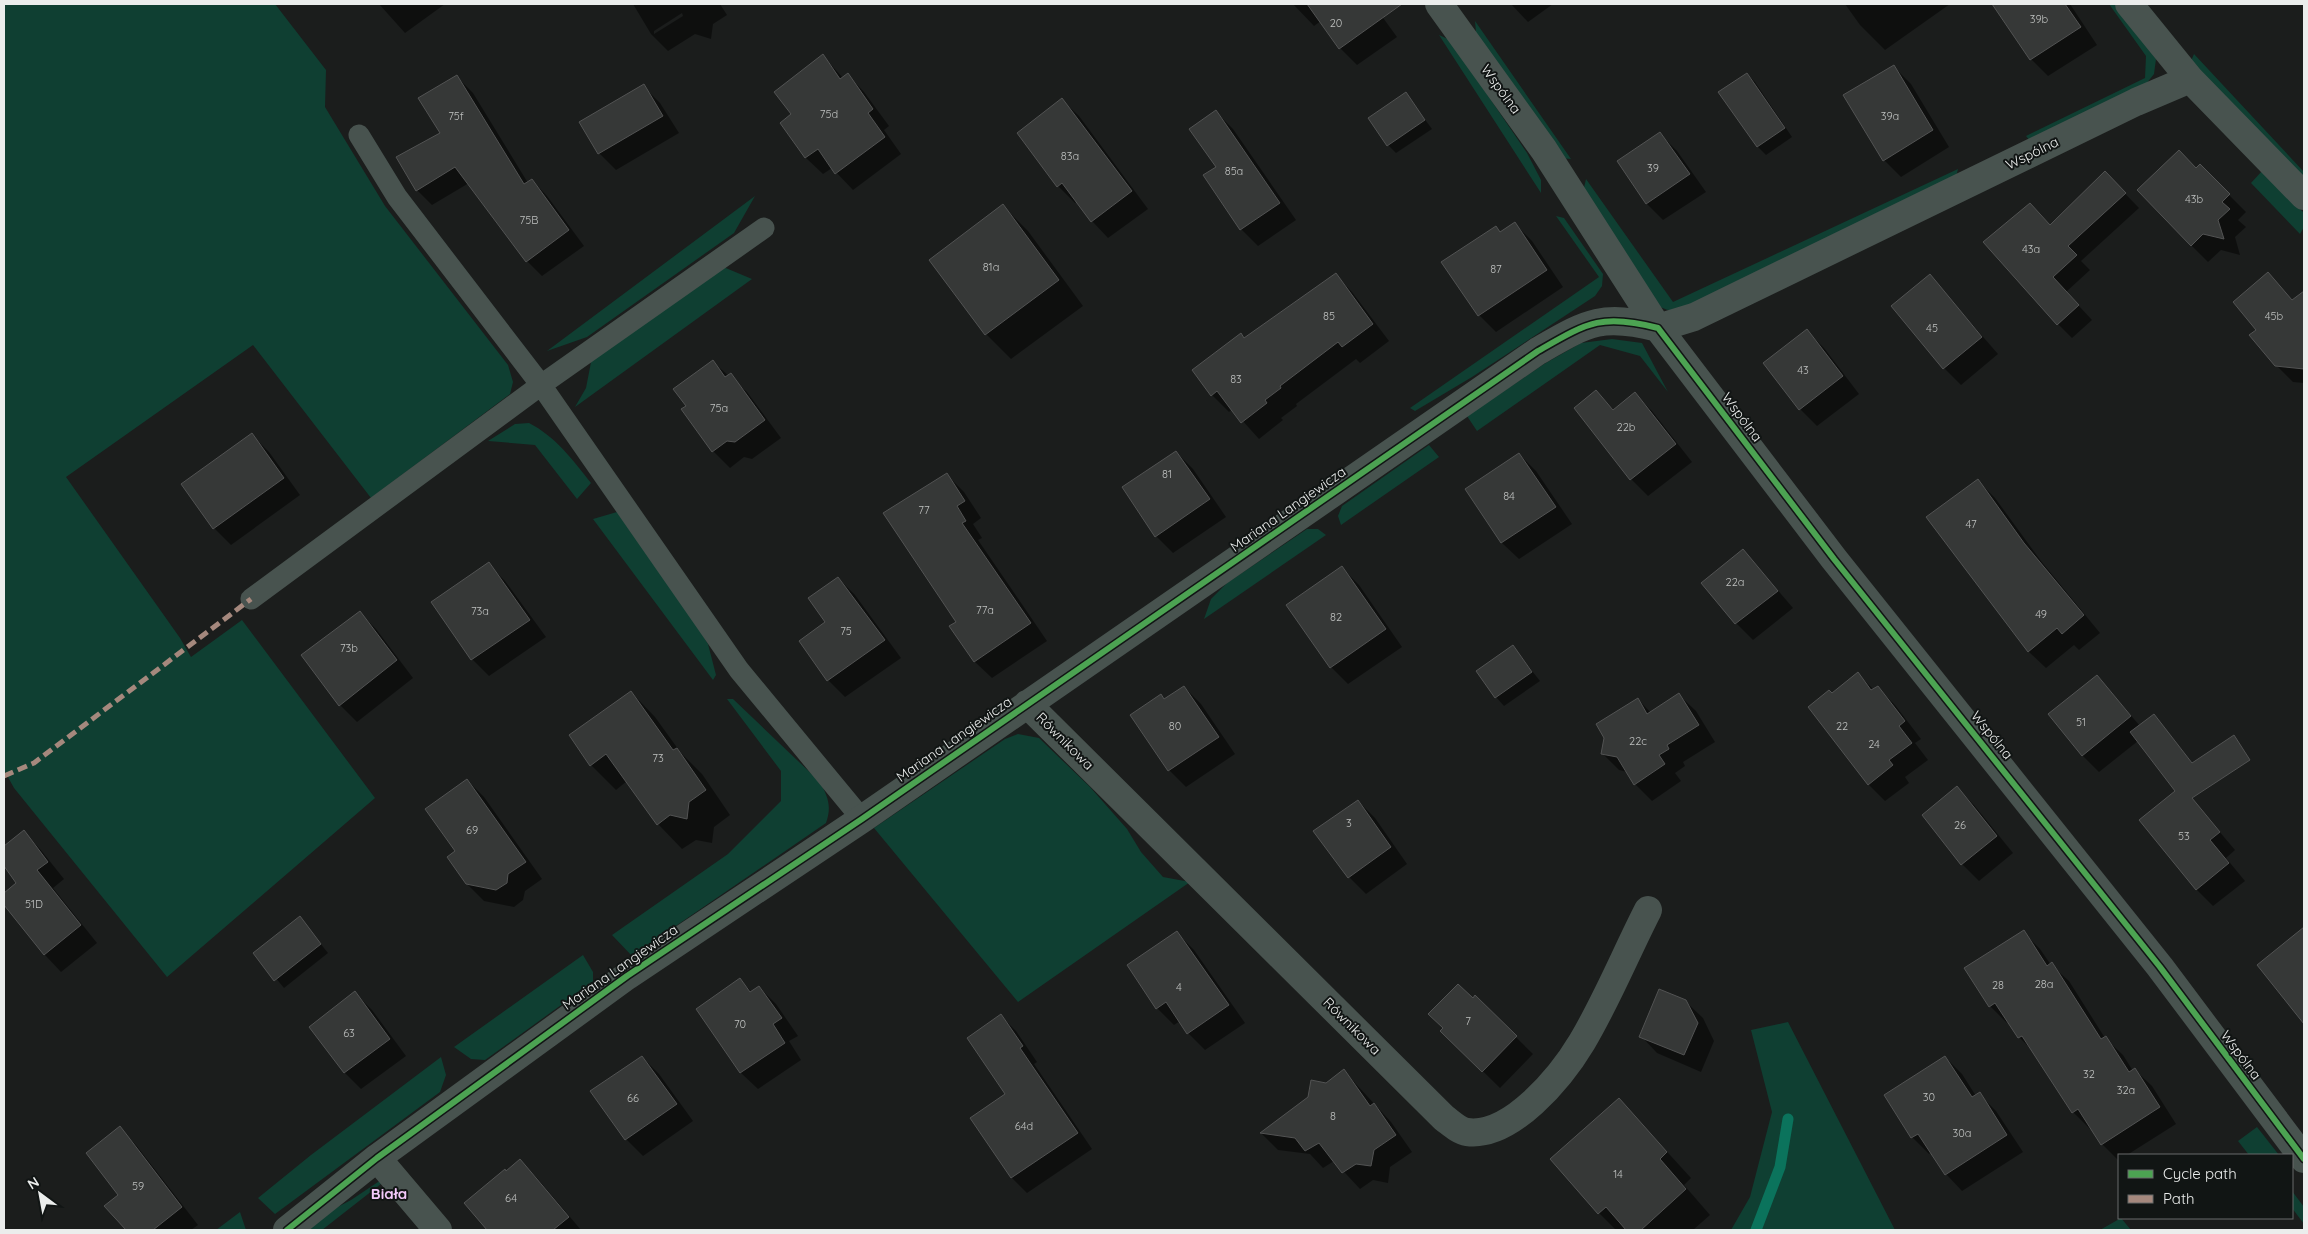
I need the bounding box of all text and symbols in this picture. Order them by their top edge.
house number: 39b [2030,12,2049,26]
house number: 20 [1330,16,1342,30]
street label: Wspólna [1477,61,1525,117]
house number: 75d [820,107,838,121]
house number: 75f [448,109,464,123]
house number: 39a [1881,109,1899,123]
street label: Wspólna [2003,132,2061,174]
house number: 83a [1061,149,1079,163]
house number: 39 [1647,161,1659,175]
house number: 85a [1225,164,1243,178]
house number: 43b [2185,192,2203,206]
house number: 75B [520,213,538,227]
house number: 43a [2022,242,2040,256]
house number: 81a [983,260,999,274]
house number: 87 [1490,262,1502,276]
house number: 85 [1323,309,1335,323]
house number: 45b [2265,309,2284,323]
house number: 45 [1926,321,1938,335]
house number: 43 [1797,363,1809,377]
house number: 83 [1230,372,1242,386]
street label: Wspólna [1718,389,1766,445]
house number: 75a [710,401,728,415]
house number: 22b [1617,420,1636,434]
street label: Mariana Langiewicza [1227,462,1349,556]
house number: 81 [1162,467,1172,481]
house number: 84 [1503,489,1515,503]
house number: 77 [918,503,930,517]
house number: 47 [1965,517,1977,531]
house number: 22a [1726,575,1744,589]
house number: 77a [976,603,994,617]
house number: 73a [471,604,489,618]
house number: 49 [2035,607,2047,621]
house number: 82 [1330,610,1342,624]
house number: 75 [840,624,852,638]
house number: 73b [340,641,358,655]
street label: Mariana Langiewicza [893,692,1015,786]
street label: Wspólna [1967,707,2017,763]
street label: Równikowa [1032,708,1098,774]
house number: 51 [2076,715,2086,729]
house number: 80 [1169,719,1181,733]
house number: 22 [1836,719,1848,733]
house number: 22c [1629,734,1647,748]
house number: 24 [1868,737,1880,751]
house number: 73 [652,751,664,765]
house number: 3 [1346,816,1352,830]
house number: 26 [1954,818,1966,832]
house number: 69 [466,823,478,837]
house number: 53 [2178,829,2190,843]
house number: 51D [25,897,43,911]
street label: Mariana Langiewicza [559,920,681,1014]
house number: 28a [2035,977,2053,991]
house number: 28 [1992,978,2004,992]
house number: 4 [1176,980,1182,994]
street label: Równikowa [1319,993,1385,1059]
house number: 7 [1465,1014,1471,1028]
house number: 70 [734,1017,746,1031]
house number: 63 [343,1026,355,1040]
street label: Wspólna [2217,1027,2265,1083]
house number: 32 [2083,1067,2095,1081]
house number: 32a [2117,1083,2135,1097]
house number: 30 [1923,1090,1935,1104]
house number: 66 [627,1091,639,1105]
house number: 8 [1330,1109,1336,1123]
house number: 64d [1015,1119,1033,1133]
house number: 30a [1953,1126,1971,1140]
legend [2118,1154,2293,1219]
text: Cycle path [2163,1164,2237,1183]
house number: 14 [1613,1167,1623,1181]
north arrow [15,1169,65,1219]
text: N [24,1173,42,1193]
house number: 59 [132,1179,144,1193]
district label: Biała [371,1184,407,1203]
text: Path [2163,1189,2195,1208]
house number: 64 [505,1191,517,1205]

